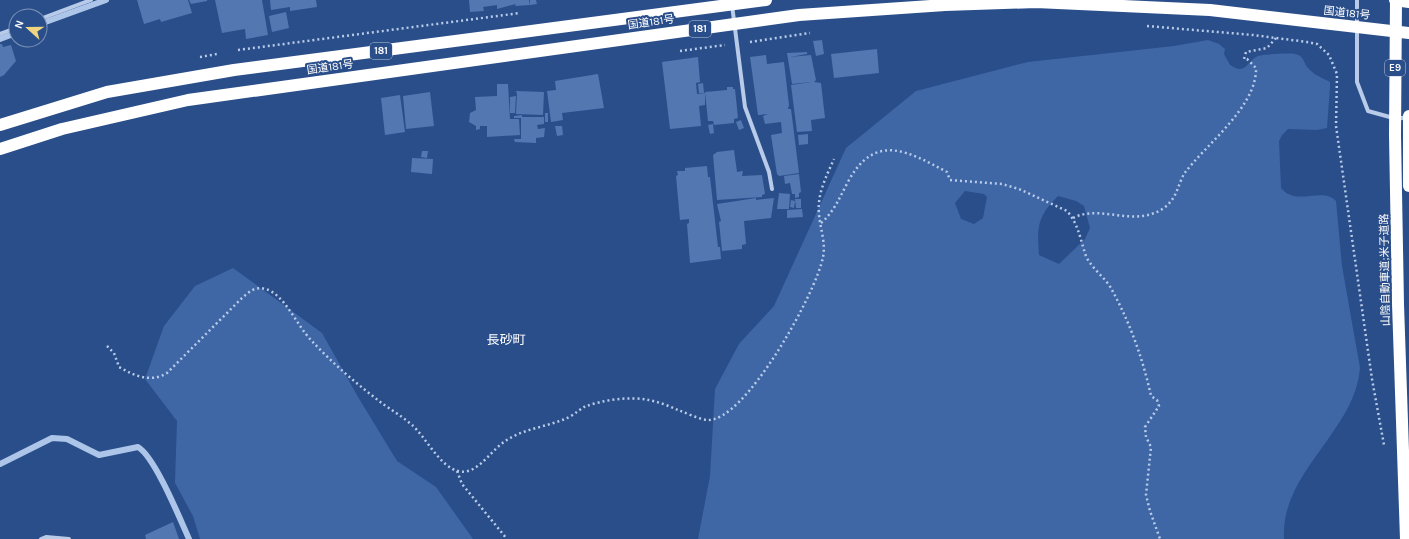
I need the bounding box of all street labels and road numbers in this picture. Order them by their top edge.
street label: 国道181号 [1323,4,1371,22]
street label: 国道181号 [627,12,675,32]
road number: 181 [689,21,711,37]
road number: 181 [370,43,392,59]
street label: 国道181号 [306,57,354,77]
road number: E9 [1385,60,1405,76]
street label: 山陰自動車道;米子道路 [1378,213,1392,327]

